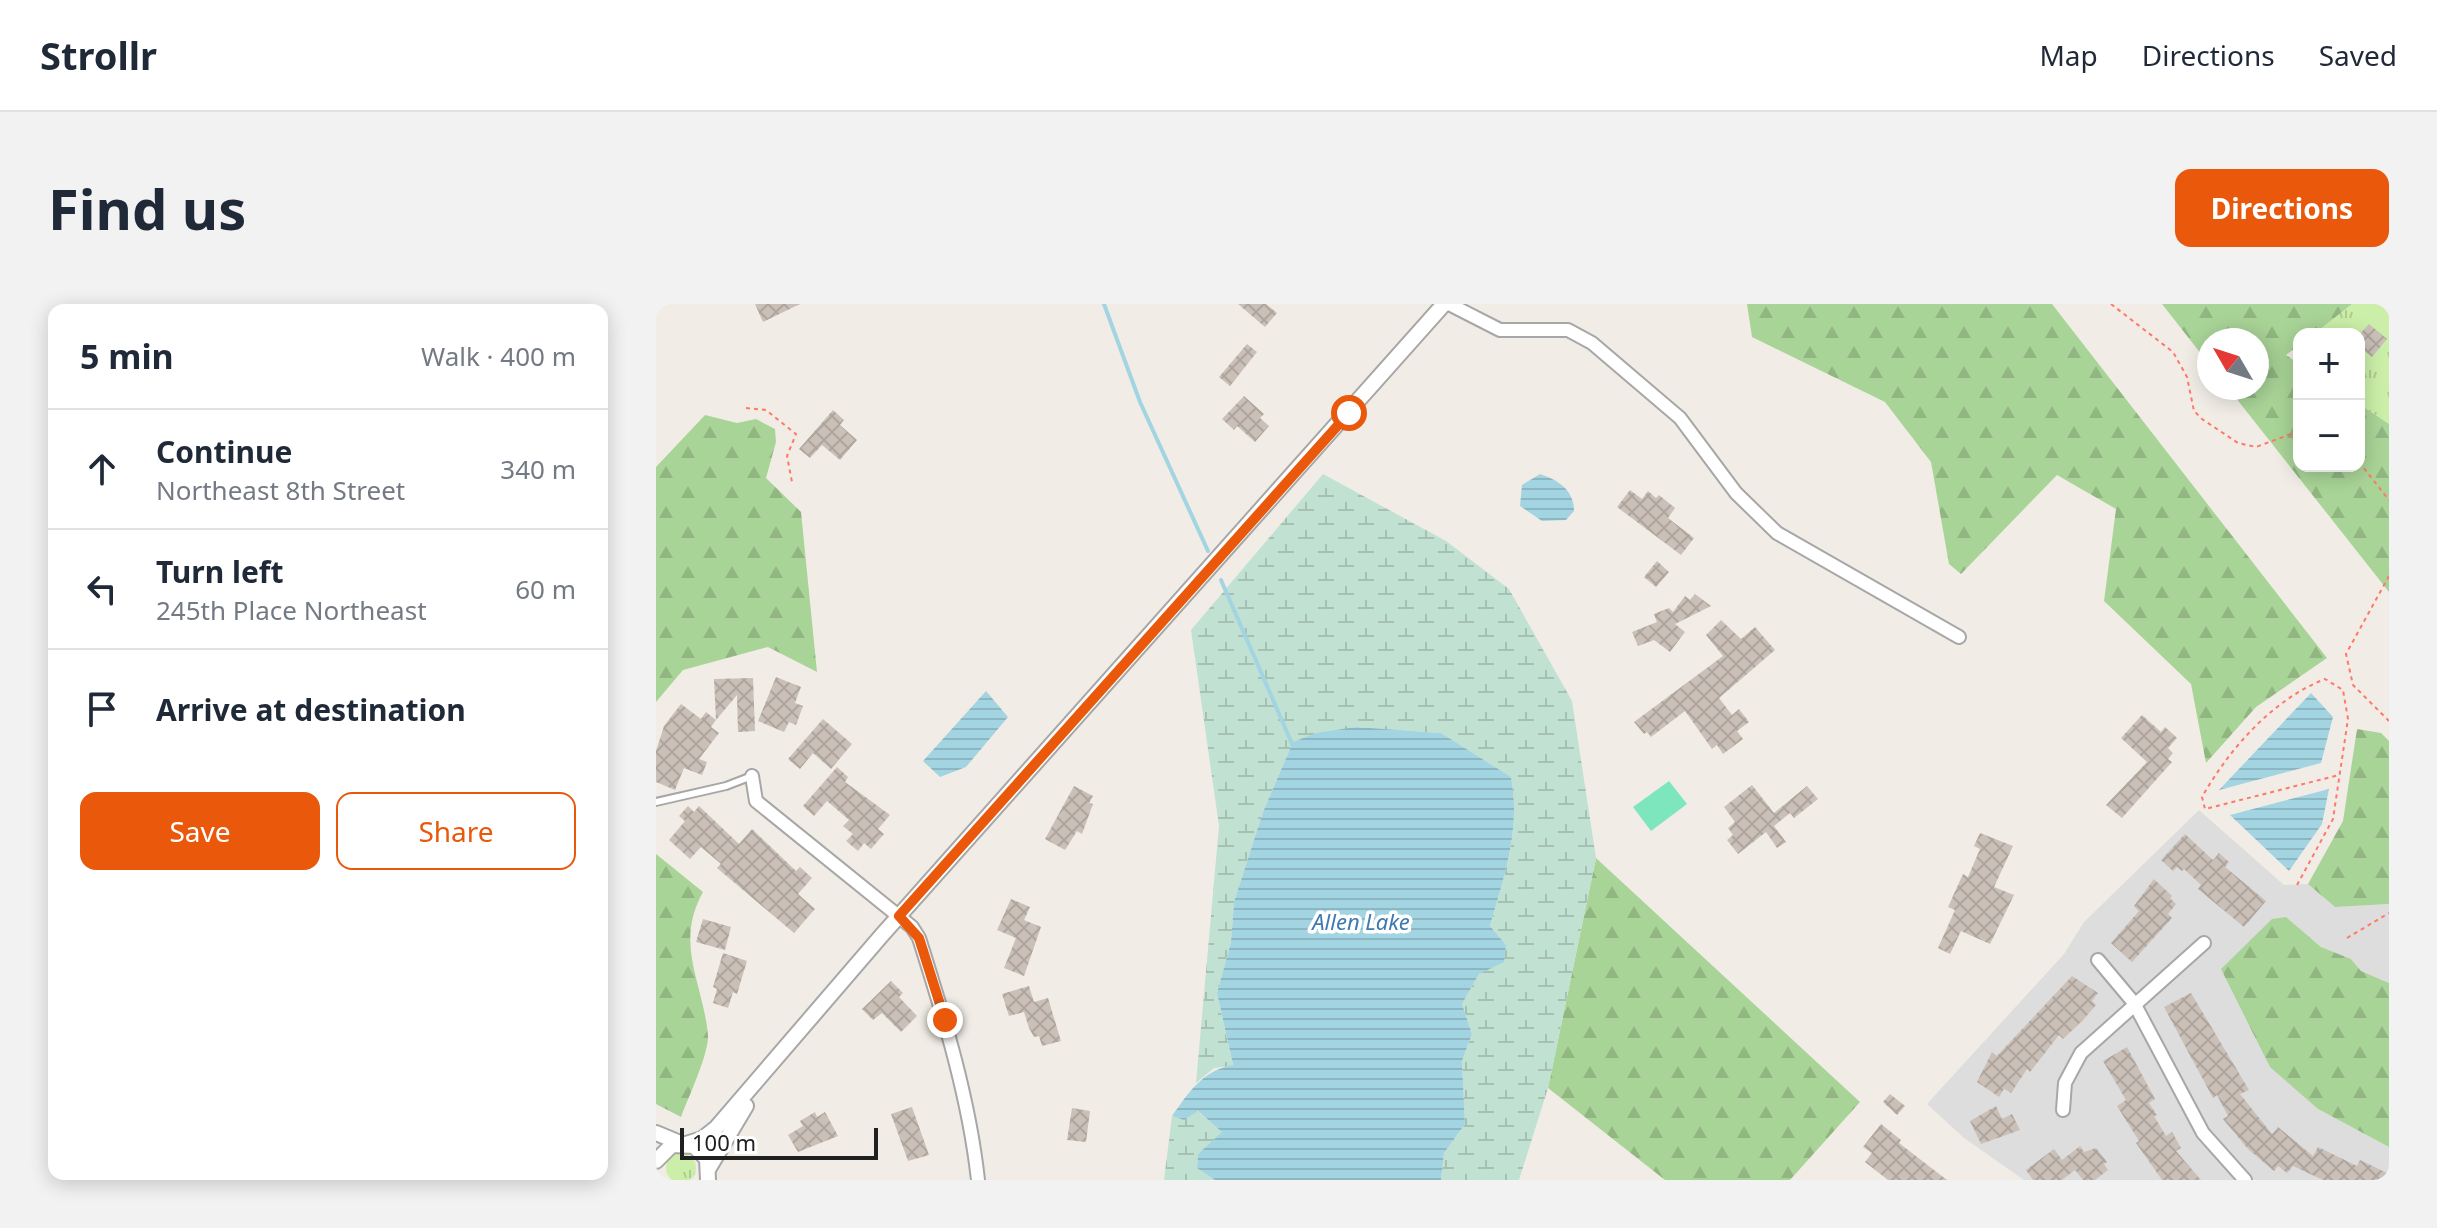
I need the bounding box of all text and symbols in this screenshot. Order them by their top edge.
text: Strollr [40,29,157,81]
text: Map [2039,36,2098,74]
text: Directions [2142,36,2275,74]
text: Saved [2319,36,2397,74]
button: Directions [2175,169,2389,247]
text: Find us [48,170,246,246]
north arrow [2197,328,2269,400]
map controls [2293,328,2365,472]
button: + [2293,328,2365,400]
text: 5 min [80,333,174,379]
text: Walk · 400 m [421,338,576,374]
route start [1331,395,1367,431]
button: − [2293,400,2365,472]
text: Continue [156,431,292,472]
icon: ahead [80,447,124,491]
text: 340 m [500,451,576,487]
text: Northeast 8th Street [156,472,405,508]
text: Turn left [156,551,284,592]
icon: left [80,567,124,611]
text: 60 m [515,571,576,607]
text: 245th Place Northeast [156,592,427,628]
icon: arrive [80,687,124,731]
text: Arrive at destination [156,689,466,730]
button: Save [80,792,320,870]
button: Share [336,792,576,870]
water label: Allen Lake [1310,906,1410,936]
route end [927,1002,963,1038]
scale bar [680,1124,878,1160]
text: 100 m [692,1127,756,1157]

